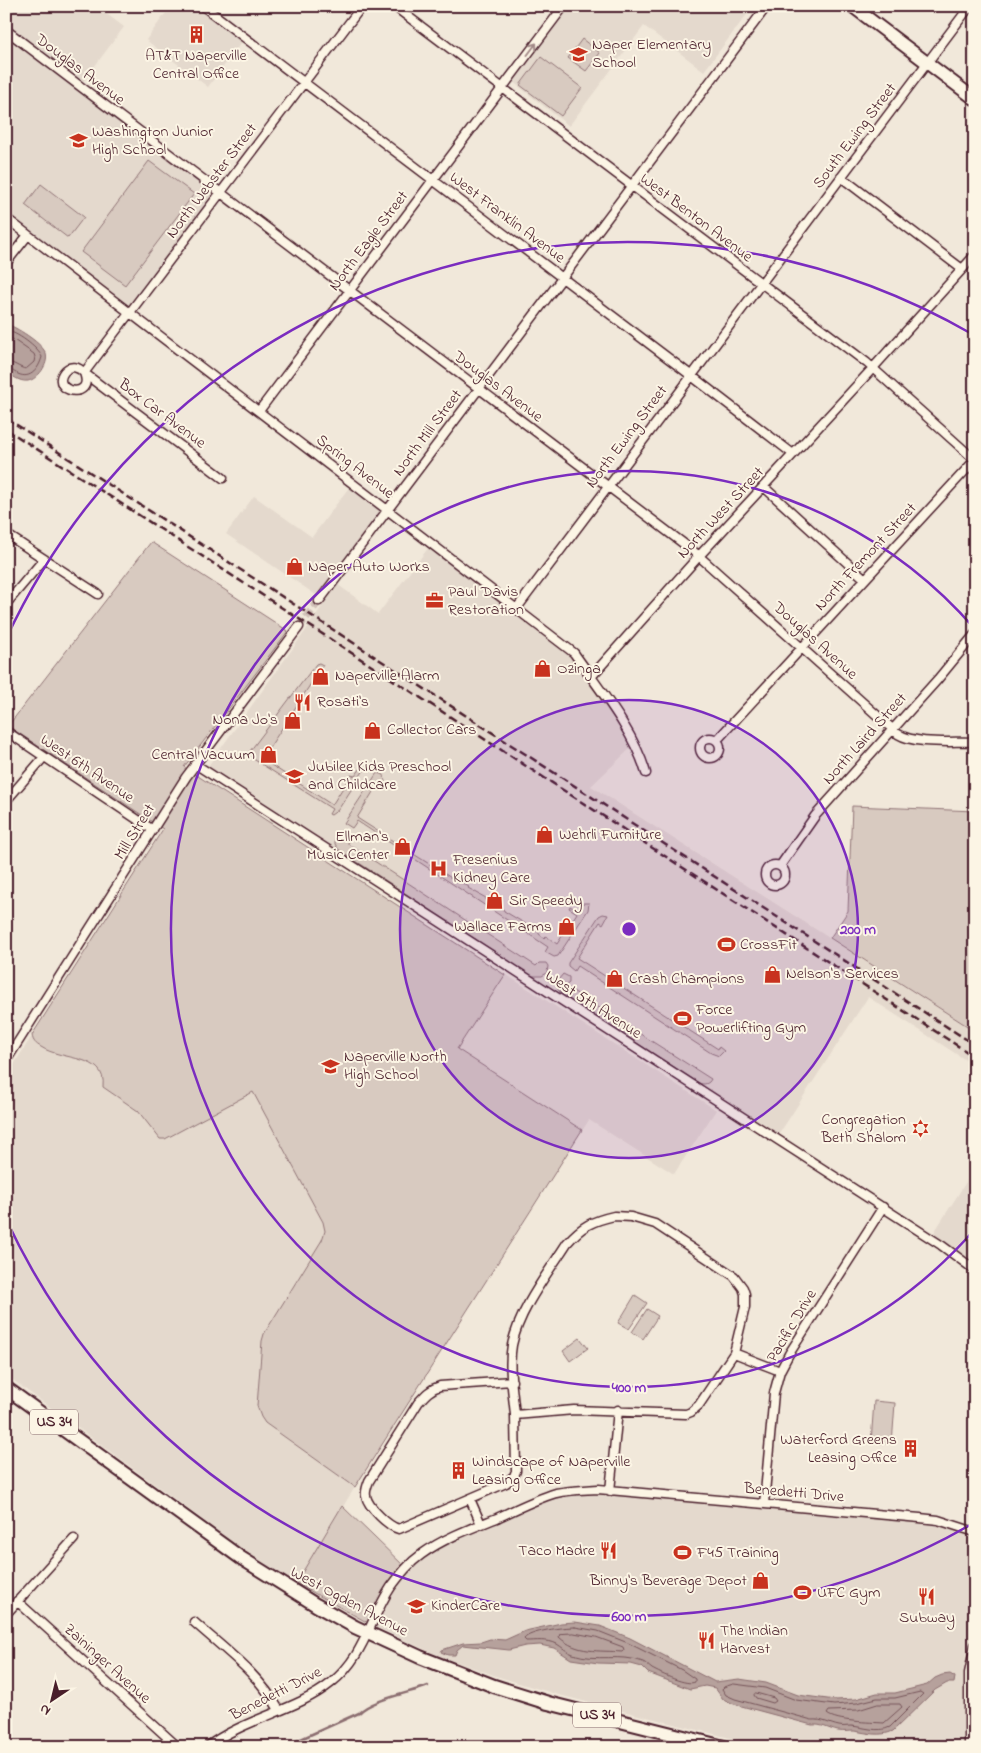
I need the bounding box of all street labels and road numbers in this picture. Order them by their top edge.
street label: Douglas Avenue [29,28,131,112]
street label: South Ewing Street [807,78,903,194]
street label: North Webster Street [161,118,264,244]
street label: West Franklin Avenue [444,166,571,270]
street label: West Benton Avenue [634,167,758,269]
street label: North Eagle Street [323,185,415,296]
street label: Douglas Avenue [447,345,549,429]
street label: Box Car Avenue [112,372,212,456]
street label: North Ewing Street [580,380,674,494]
street label: North Mill Street [387,384,469,481]
street label: Spring Avenue [311,429,400,506]
street label: North West Street [672,461,771,565]
street label: North Fremont Street [809,497,923,617]
street label: Douglas Avenue [766,596,863,686]
street label: North Laird Street [817,687,913,790]
street label: West 6th Avenue [35,729,140,810]
street label: Mill Street [108,799,162,865]
street label: West 5th Avenue [540,965,647,1046]
street label: Pacific Drive [761,1284,824,1367]
road number: US 34 [30,1410,78,1434]
street label: Benedetti Drive [742,1477,846,1509]
street label: West Ogden Avenue [286,1561,413,1644]
street label: Zaininger Avenue [58,1618,157,1710]
street label: Benedetti Drive [225,1660,327,1728]
road number: US 34 [573,1702,621,1728]

